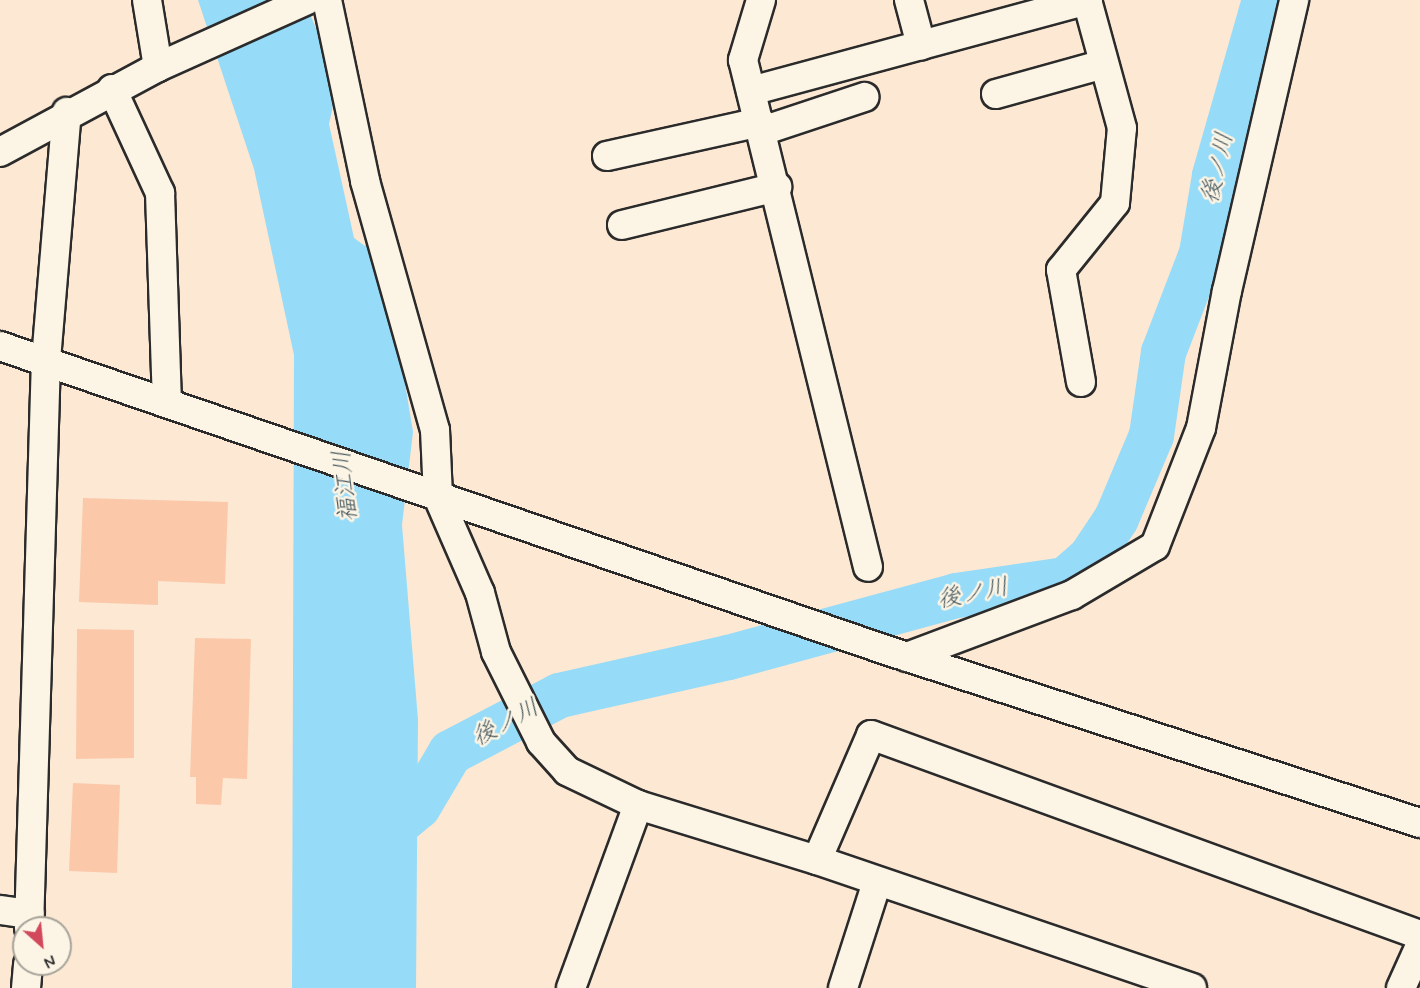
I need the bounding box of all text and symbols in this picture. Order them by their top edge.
water label: 後ノ川 [1196,130,1240,206]
water label: 福江川 [328,449,364,523]
water label: 後ノ川 [935,573,1011,615]
water label: 後ノ川 [467,693,545,753]
north arrow [12,916,72,976]
text: N [40,949,59,972]

